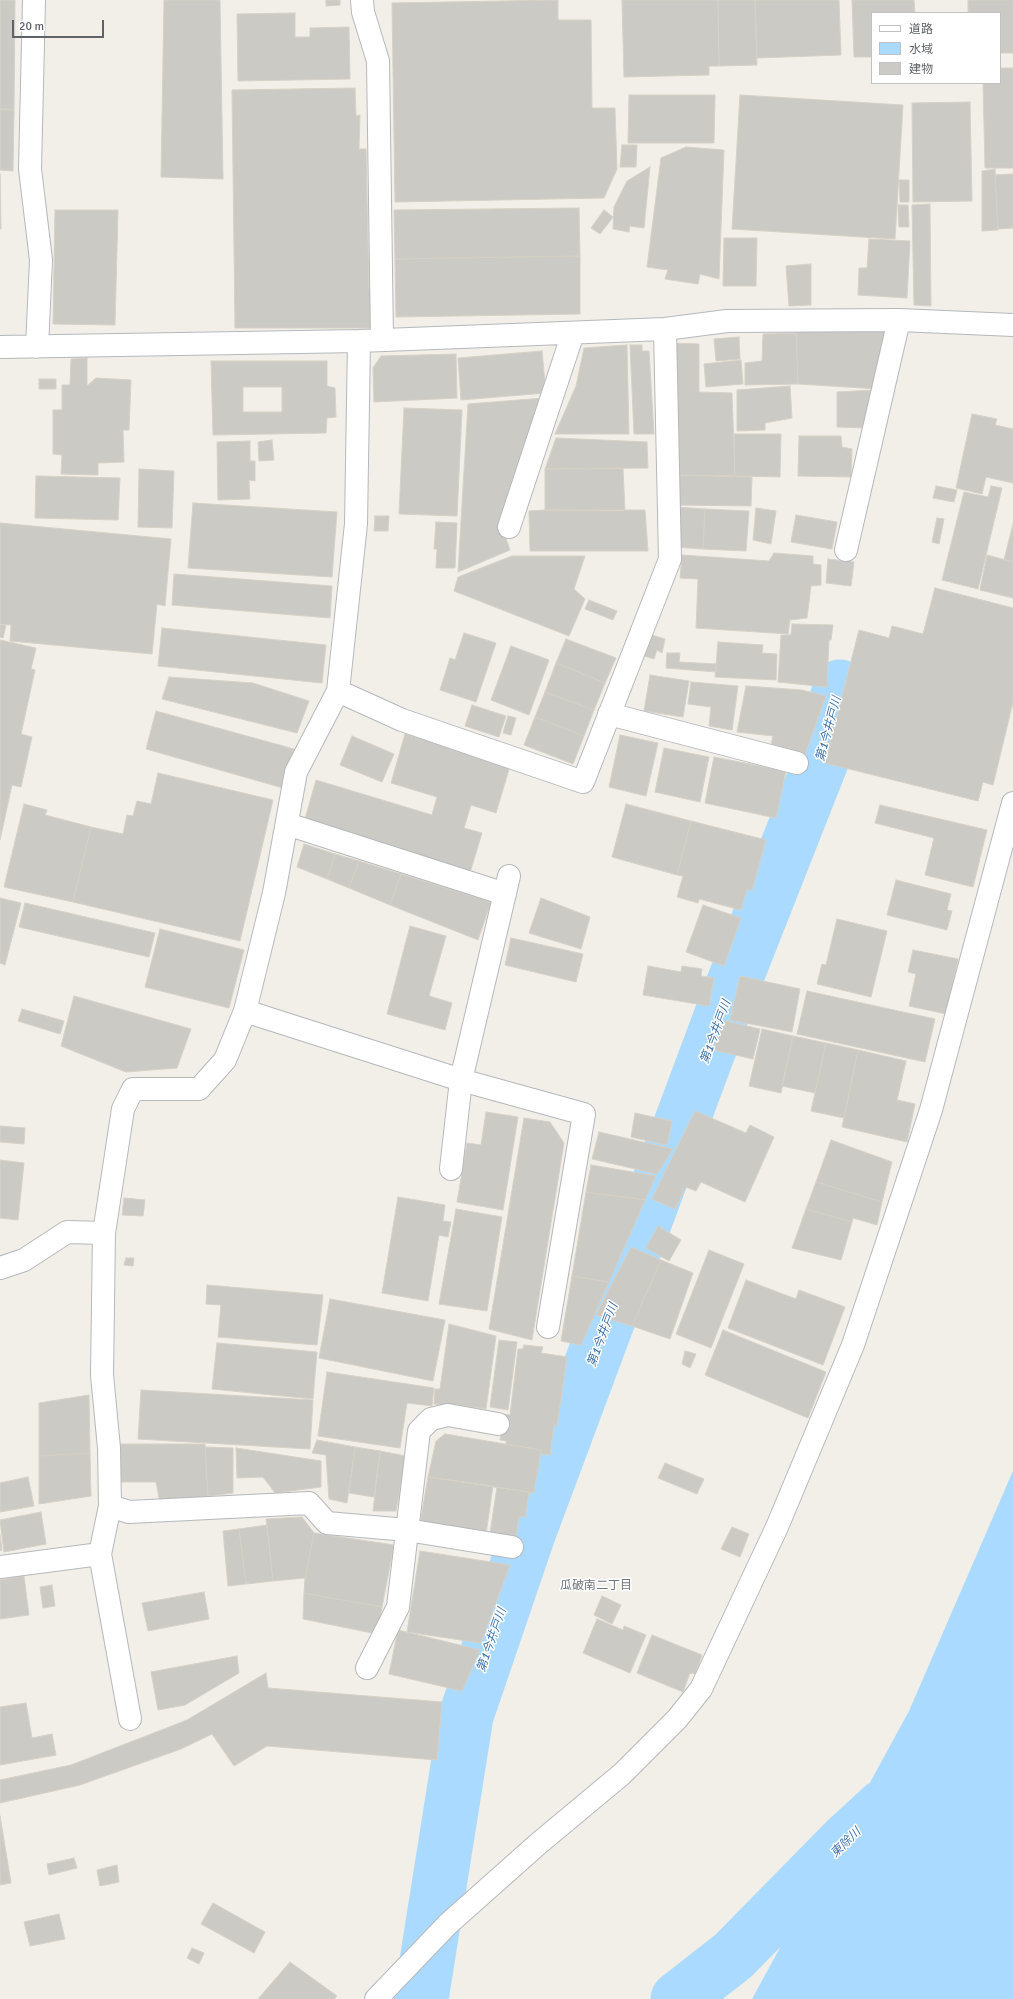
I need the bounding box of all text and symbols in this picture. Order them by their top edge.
scale bar [14,12,106,38]
legend [871,12,1001,84]
text: 20 m [19,19,44,34]
text: 道路 [909,22,933,37]
text: 水域 [909,42,933,57]
text: 建物 [909,62,933,77]
water label: 第1今井戸川 [813,695,845,763]
water label: 第1今井戸川 [698,998,734,1066]
water label: 第1今井戸川 [585,1301,621,1369]
district label: 瓜破南二丁目 [560,1579,632,1593]
water label: 第1今井戸川 [474,1606,510,1674]
water label: 東除川 [828,1825,864,1861]

